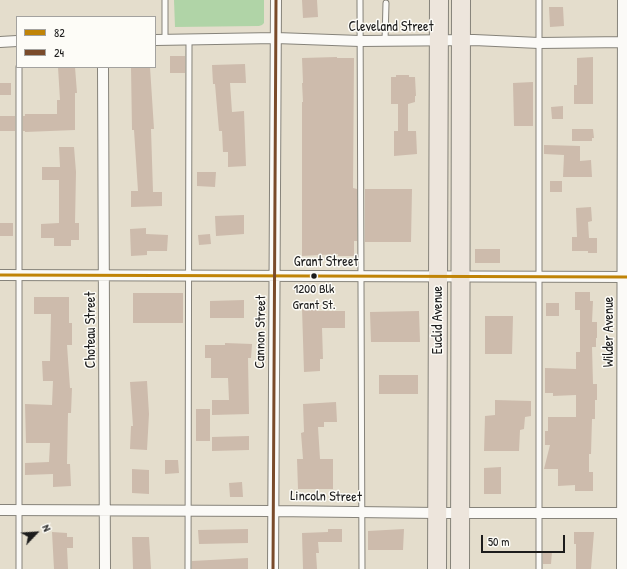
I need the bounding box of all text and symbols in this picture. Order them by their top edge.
legend [16,16,156,68]
street label: Cleveland Street [349,19,433,35]
text: 82 [54,24,65,41]
text: 24 [54,44,64,61]
street label: Grant Street [294,254,358,270]
marker: 1200 Blk Grant St. [309,271,319,281]
place label: 1200 Blk Grant St. [293,282,335,313]
street label: Euclid Avenue [430,286,446,354]
street label: Choteau Street [83,292,99,368]
street label: Cannon Street [252,295,270,369]
street label: Wilder Avenue [601,297,617,367]
street label: Lincoln Street [290,488,362,506]
north arrow [16,513,56,553]
text: N [39,522,54,534]
scale bar [483,527,567,553]
text: 50 m [488,533,509,550]

